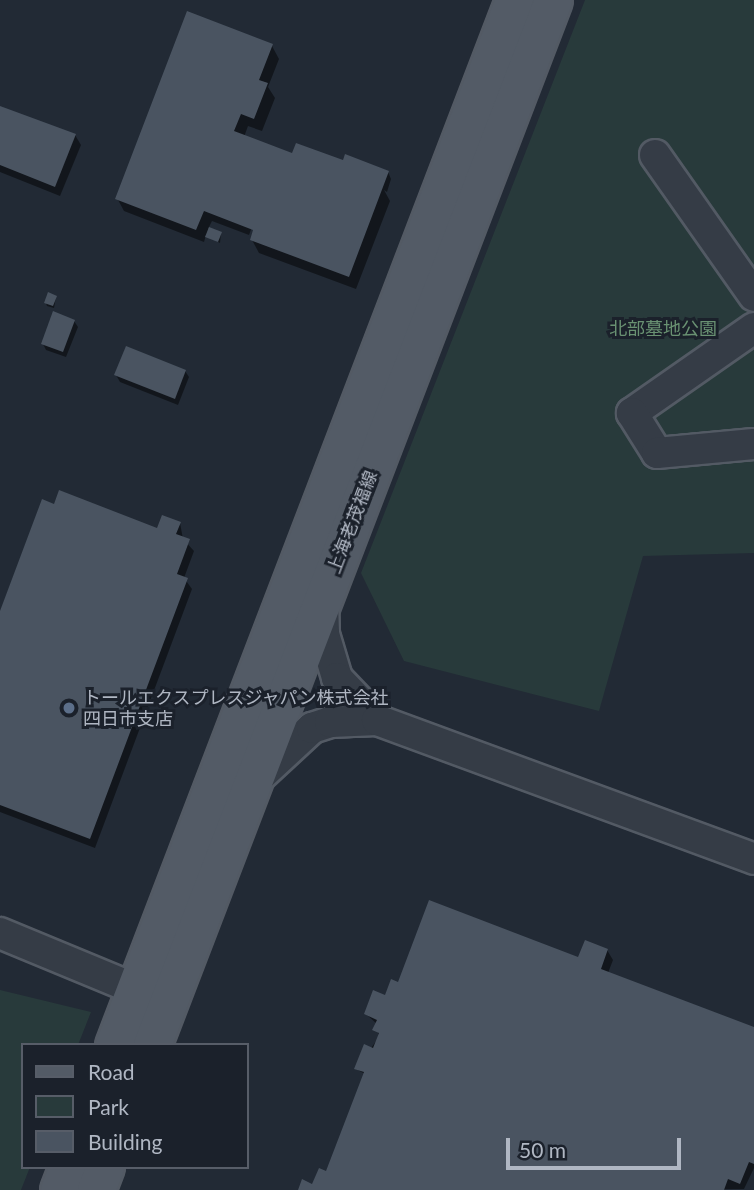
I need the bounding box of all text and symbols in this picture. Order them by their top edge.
park label: 北部墓地公園 [609,317,717,339]
street label: 上海老茂福線 [323,468,381,576]
place label: トールエクスプレスジャパン株式会社 四日市支店 [83,687,389,730]
marker: トールエクスプレスジャパン株式会社 四日市支店 [61,700,77,716]
legend [21,1043,248,1169]
text: Road [88,1059,135,1084]
text: Park [88,1094,129,1119]
scale bar [509,1124,684,1168]
text: Building [88,1129,163,1154]
text: 50 m [519,1137,566,1162]

